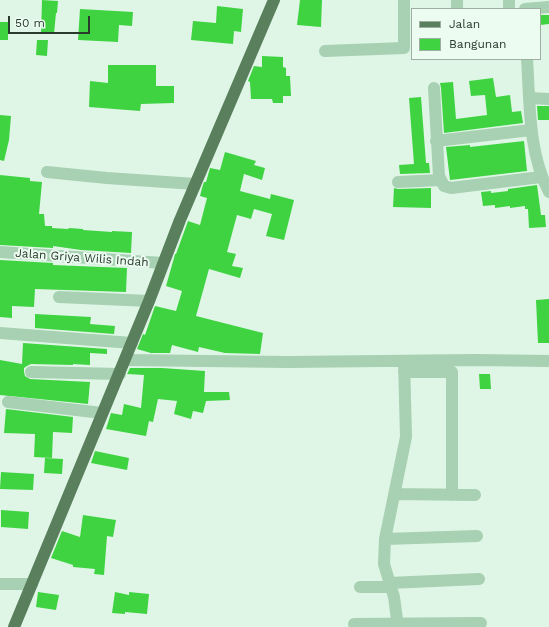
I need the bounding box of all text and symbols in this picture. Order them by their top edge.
scale bar [10,8,92,34]
legend [411,8,541,60]
text: 50 m [15,16,45,30]
text: Jalan [449,17,480,31]
text: Bangunan [449,37,507,51]
street label: Jalan Griya Wilis Indah [15,246,149,270]

